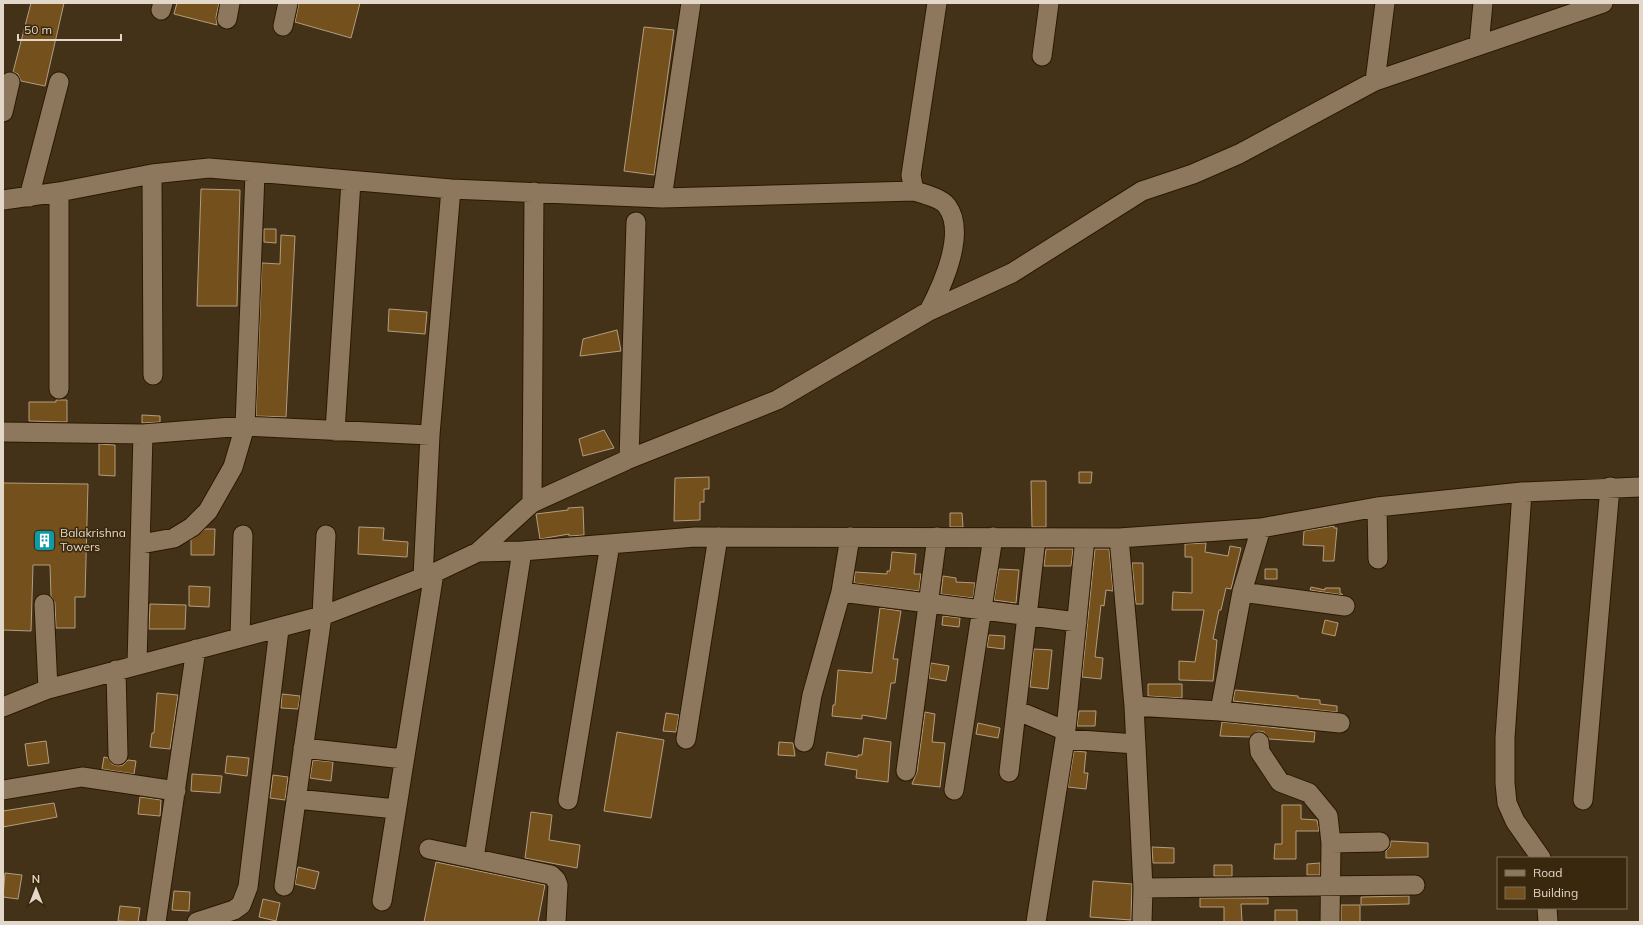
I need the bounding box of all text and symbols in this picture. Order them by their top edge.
scale bar [18,16,121,42]
text: 50 m [24,22,52,37]
place label: Balakrishna Towers [60,525,126,554]
building icon: Balakrishna Towers [32,527,58,553]
legend [1497,857,1627,909]
text: Road [1533,865,1562,880]
north arrow [16,869,56,909]
text: N [32,872,40,886]
text: Building [1533,885,1578,900]

